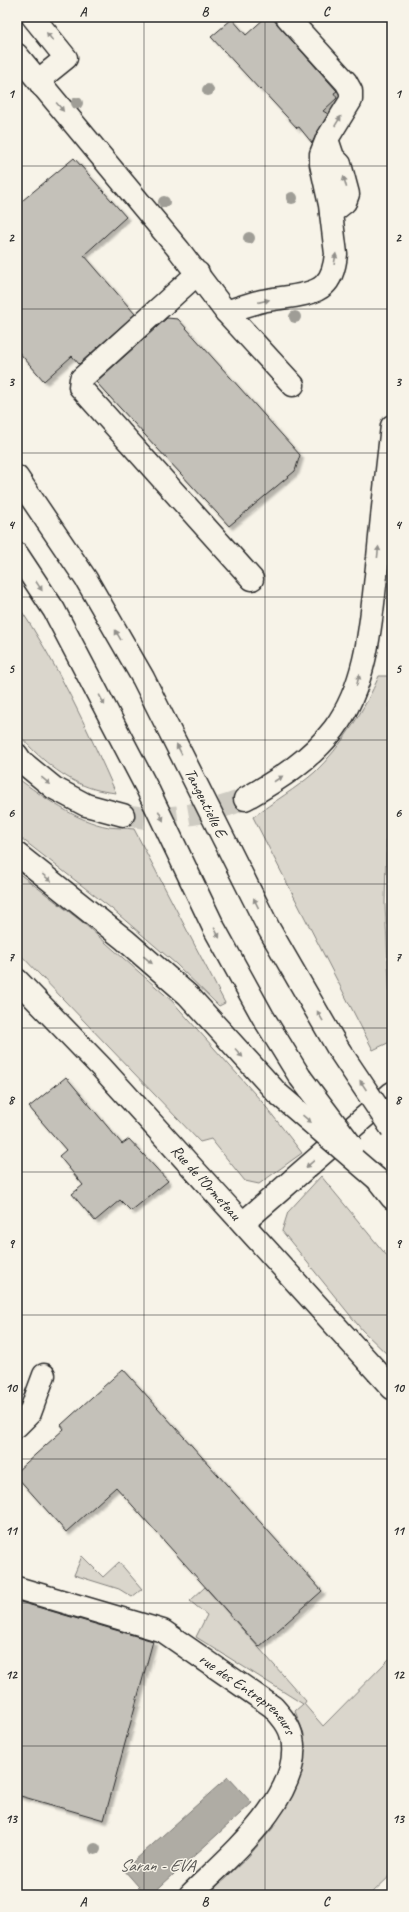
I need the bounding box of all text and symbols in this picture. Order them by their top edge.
text: A [80,4,88,20]
text: B [202,4,210,20]
text: C [323,4,331,20]
one-way arrow [45,32,54,43]
text: 1 [8,86,16,102]
text: 1 [395,86,403,102]
one-way arrow [55,101,64,112]
one-way arrow [334,116,342,126]
one-way arrow [342,176,348,188]
text: 2 [8,230,15,246]
text: 2 [395,230,402,246]
one-way arrow [332,253,338,266]
one-way arrow [258,298,270,304]
text: 3 [8,374,15,390]
text: 3 [395,374,402,390]
text: 4 [8,517,16,533]
text: 4 [395,517,403,533]
one-way arrow [375,546,381,558]
one-way arrow [35,581,43,592]
one-way arrow [115,629,122,641]
text: 5 [8,661,15,677]
text: 5 [395,661,402,677]
one-way arrow [355,674,361,686]
one-way arrow [98,694,105,706]
one-way arrow [176,743,183,755]
street label: Tangentielle E [180,765,232,843]
one-way arrow [273,775,283,783]
one-way arrow [41,777,51,786]
text: 6 [8,805,15,821]
text: 6 [395,805,402,821]
one-way arrow [157,810,164,822]
one-way arrow [42,874,53,883]
one-way arrow [253,897,259,909]
one-way arrow [214,927,221,939]
text: 7 [8,949,15,965]
text: 7 [395,949,402,965]
one-way arrow [143,956,153,965]
one-way arrow [316,1010,323,1022]
one-way arrow [234,1048,244,1058]
one-way arrow [359,1079,366,1091]
text: 8 [8,1092,16,1108]
text: 8 [395,1092,403,1108]
one-way arrow [302,1114,312,1123]
street label: Rue de l'Ormeteau [167,1141,246,1225]
one-way arrow [305,1160,315,1169]
text: 9 [8,1236,15,1252]
text: 9 [395,1236,402,1252]
text: 10 [5,1380,18,1396]
text: 10 [392,1380,405,1396]
text: 11 [5,1523,19,1539]
text: 11 [392,1523,406,1539]
street label: rue des Entrepreneurs [195,1649,301,1739]
text: 12 [5,1667,18,1683]
text: 12 [392,1667,405,1683]
text: 13 [5,1811,18,1827]
text: 13 [392,1811,405,1827]
water label: Saran - EVA [120,1855,198,1876]
text: A [80,1894,88,1910]
text: B [202,1894,210,1910]
text: C [323,1894,331,1910]

